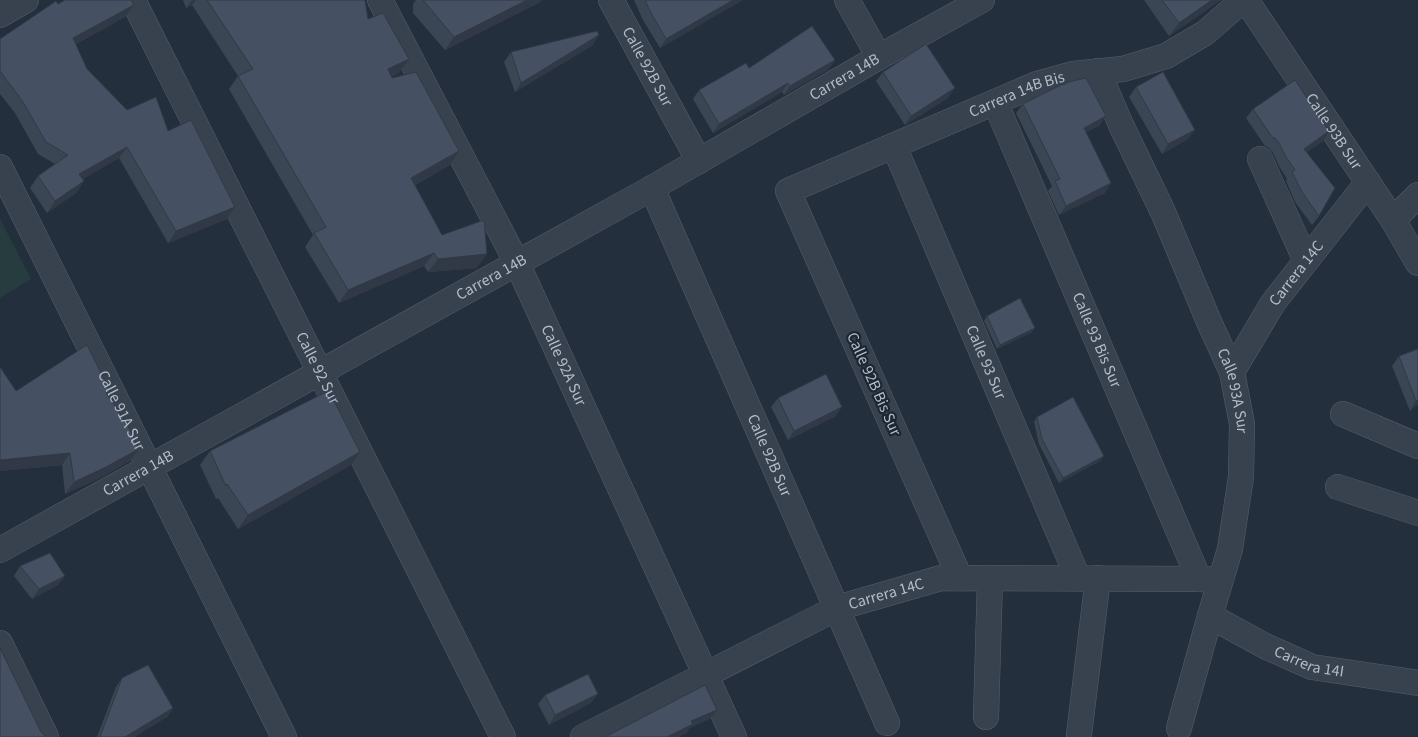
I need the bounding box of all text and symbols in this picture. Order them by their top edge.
street label: Calle 92B Sur [617,23,678,111]
street label: Carrera 14B [805,48,884,106]
street label: Carrera 14B Bis [965,66,1067,123]
street label: Calle 93B Sur [1300,89,1368,174]
street label: Carrera 14C [1264,236,1329,311]
street label: Carrera 14B [452,249,531,306]
street label: Calle 93 Bis Sur [1067,289,1127,392]
street label: Calle 92A Sur [536,321,592,410]
street label: Calle 93 Sur [961,322,1012,403]
street label: Calle 92 Sur [290,328,345,409]
street label: Calle 92B Bis Sur [841,329,907,440]
street label: Calle 93A Sur [1212,345,1253,434]
street label: Calle 91A Sur [92,367,151,455]
street label: Calle 92B Sur [742,411,797,500]
street label: Carrera 14B [99,445,178,502]
street label: Carrera 14C [846,573,926,615]
street label: Carrera 14I [1271,641,1346,683]

